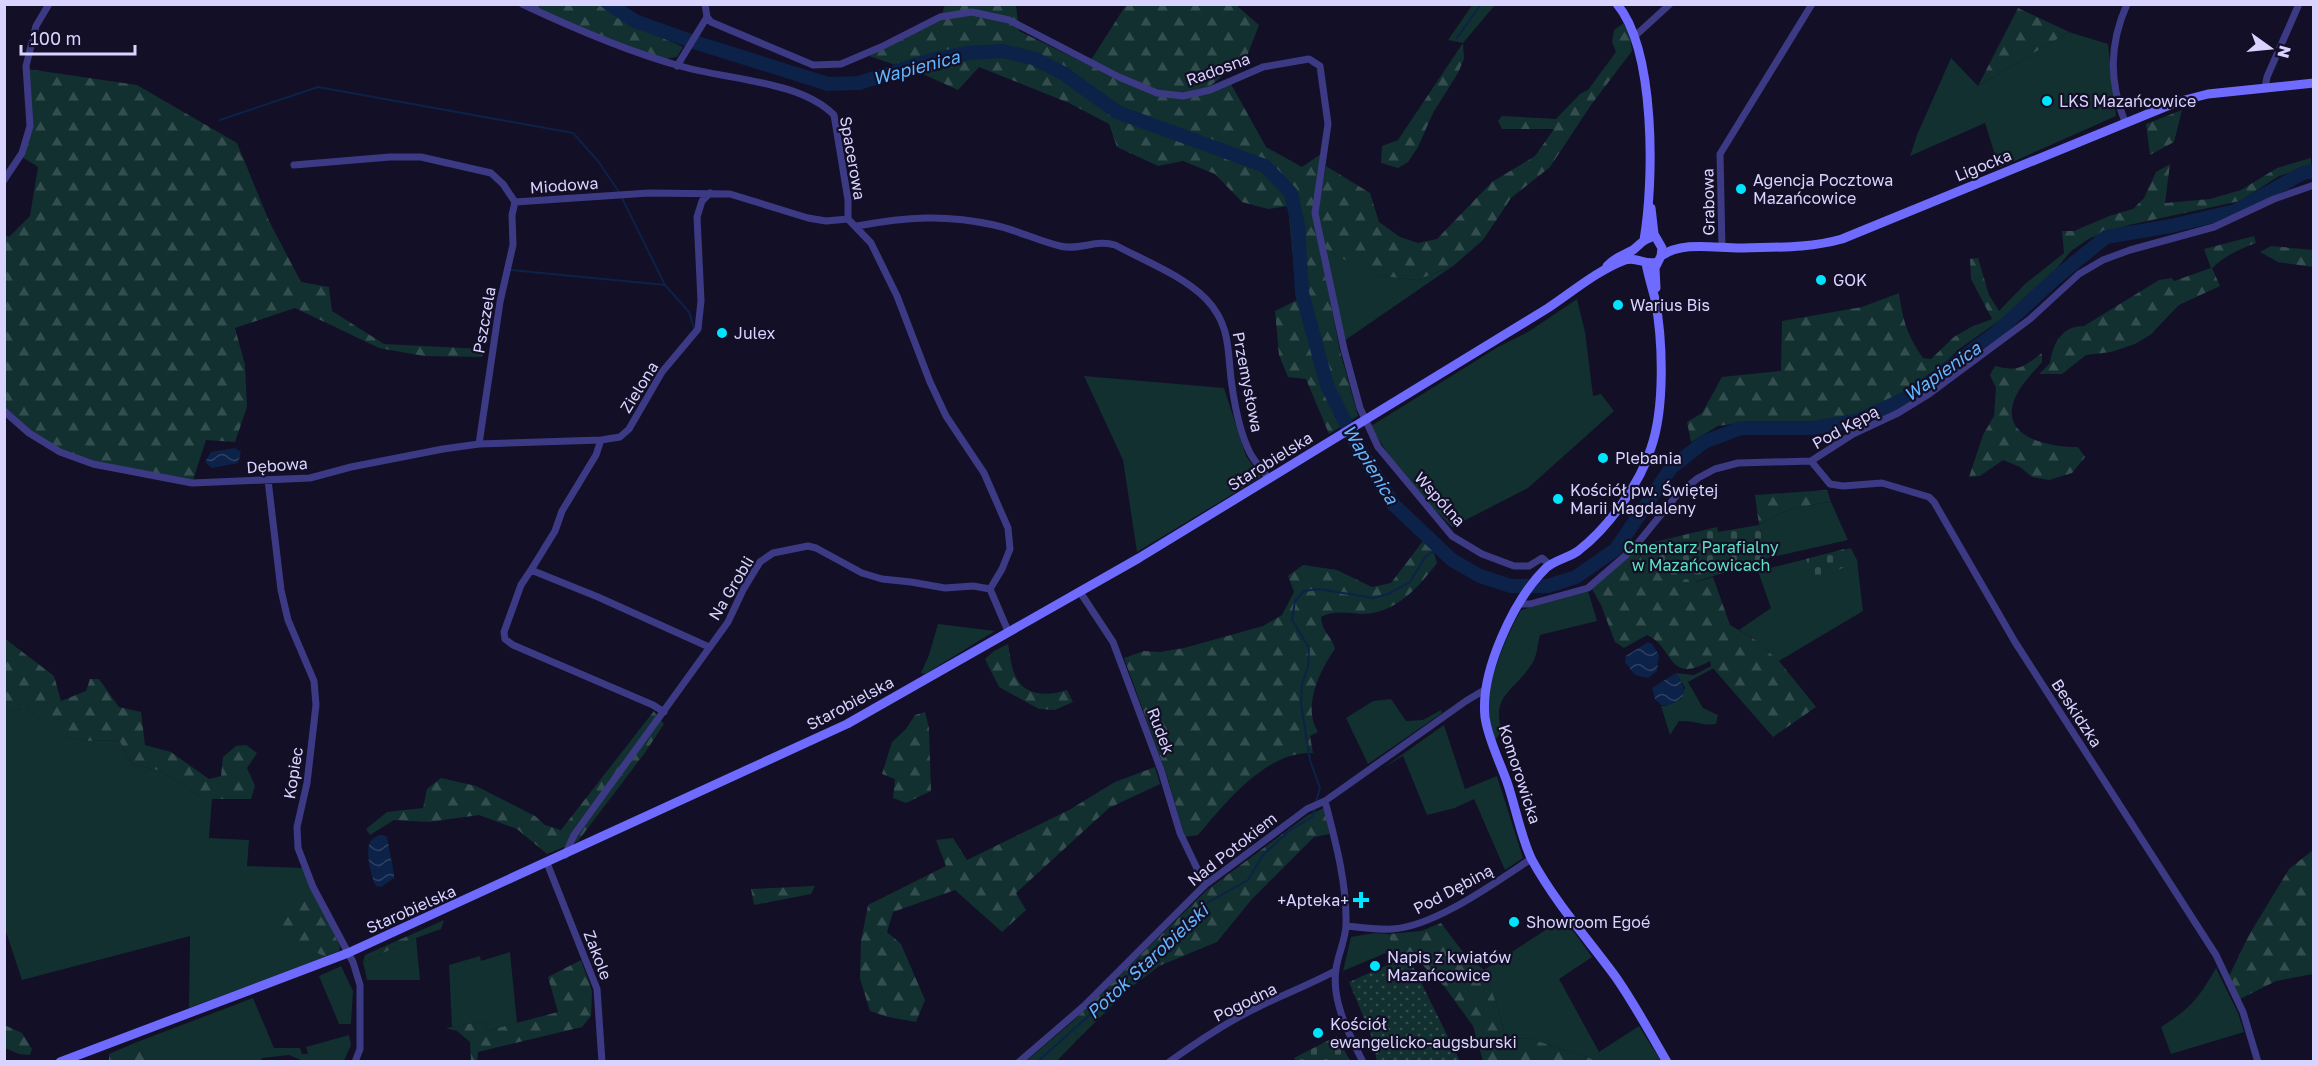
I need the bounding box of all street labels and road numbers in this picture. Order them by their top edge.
street label: Radosna [1183,48,1253,90]
street label: Spacerowa [836,115,870,201]
street label: Ligocka [1952,145,2014,185]
street label: Grabowa [1697,168,1719,236]
street label: Miodowa [529,173,599,197]
street label: Pszczela [468,285,500,355]
street label: Przemysłowa [1228,330,1268,434]
street label: Zielona [616,358,662,416]
street label: Pod Kępą [1808,401,1882,453]
street label: Starobielska [1224,427,1316,495]
street label: Dębowa [246,453,308,477]
street label: Wspólna [1410,467,1470,531]
street label: Na Grobli [704,552,758,624]
street label: Starobielska [803,672,897,734]
street label: Beskidzka [2047,675,2107,751]
street label: Rudek [1143,705,1179,757]
street label: Komorowicka [1494,722,1546,826]
street label: Kopiec [279,745,307,800]
street label: Nad Potokiem [1183,808,1281,890]
street label: Pod Dębiną [1410,860,1496,918]
street label: Starobielska [363,880,459,938]
street label: Zakole [579,928,617,982]
street label: Pogodna [1210,978,1280,1026]

